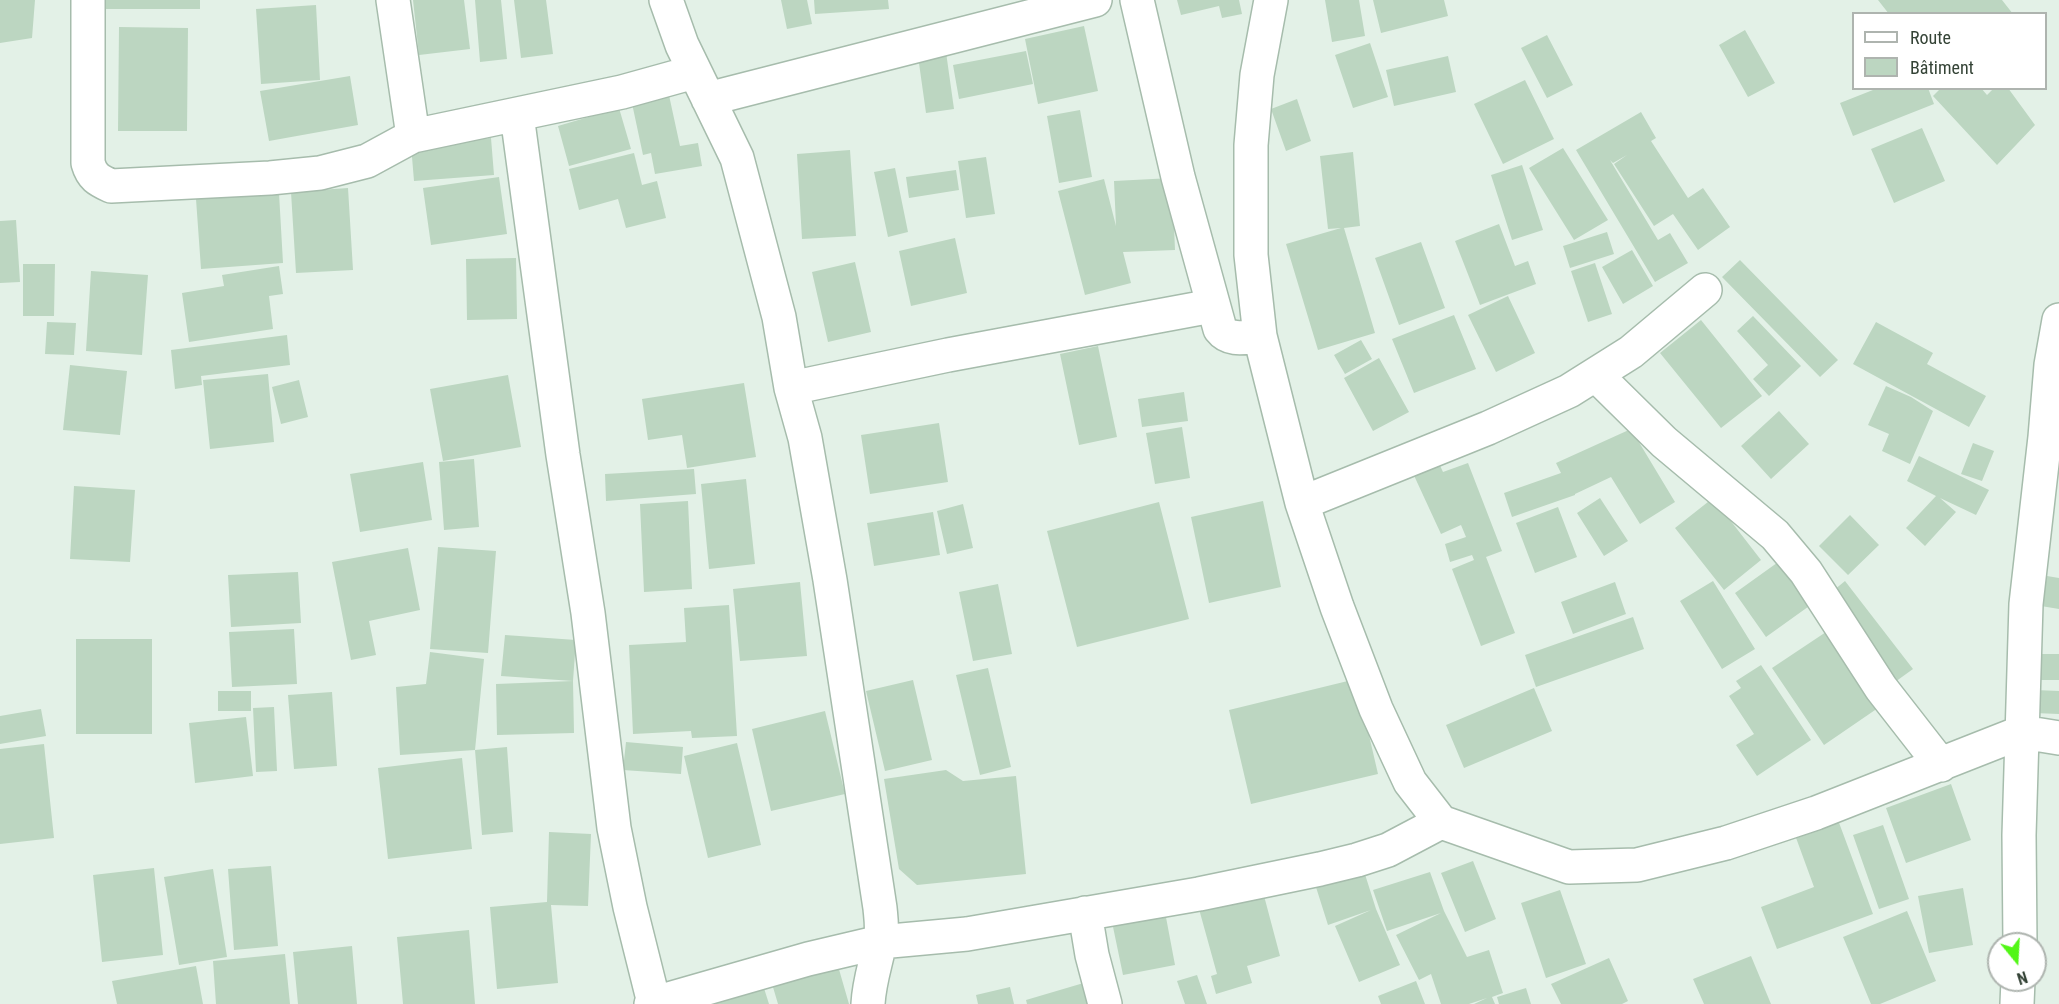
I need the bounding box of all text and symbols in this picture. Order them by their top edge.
legend [1852,12,2047,90]
text: Route [1910,27,1951,48]
text: Bâtiment [1910,57,1974,78]
north arrow [1987,932,2047,992]
text: N [2015,967,2030,988]

